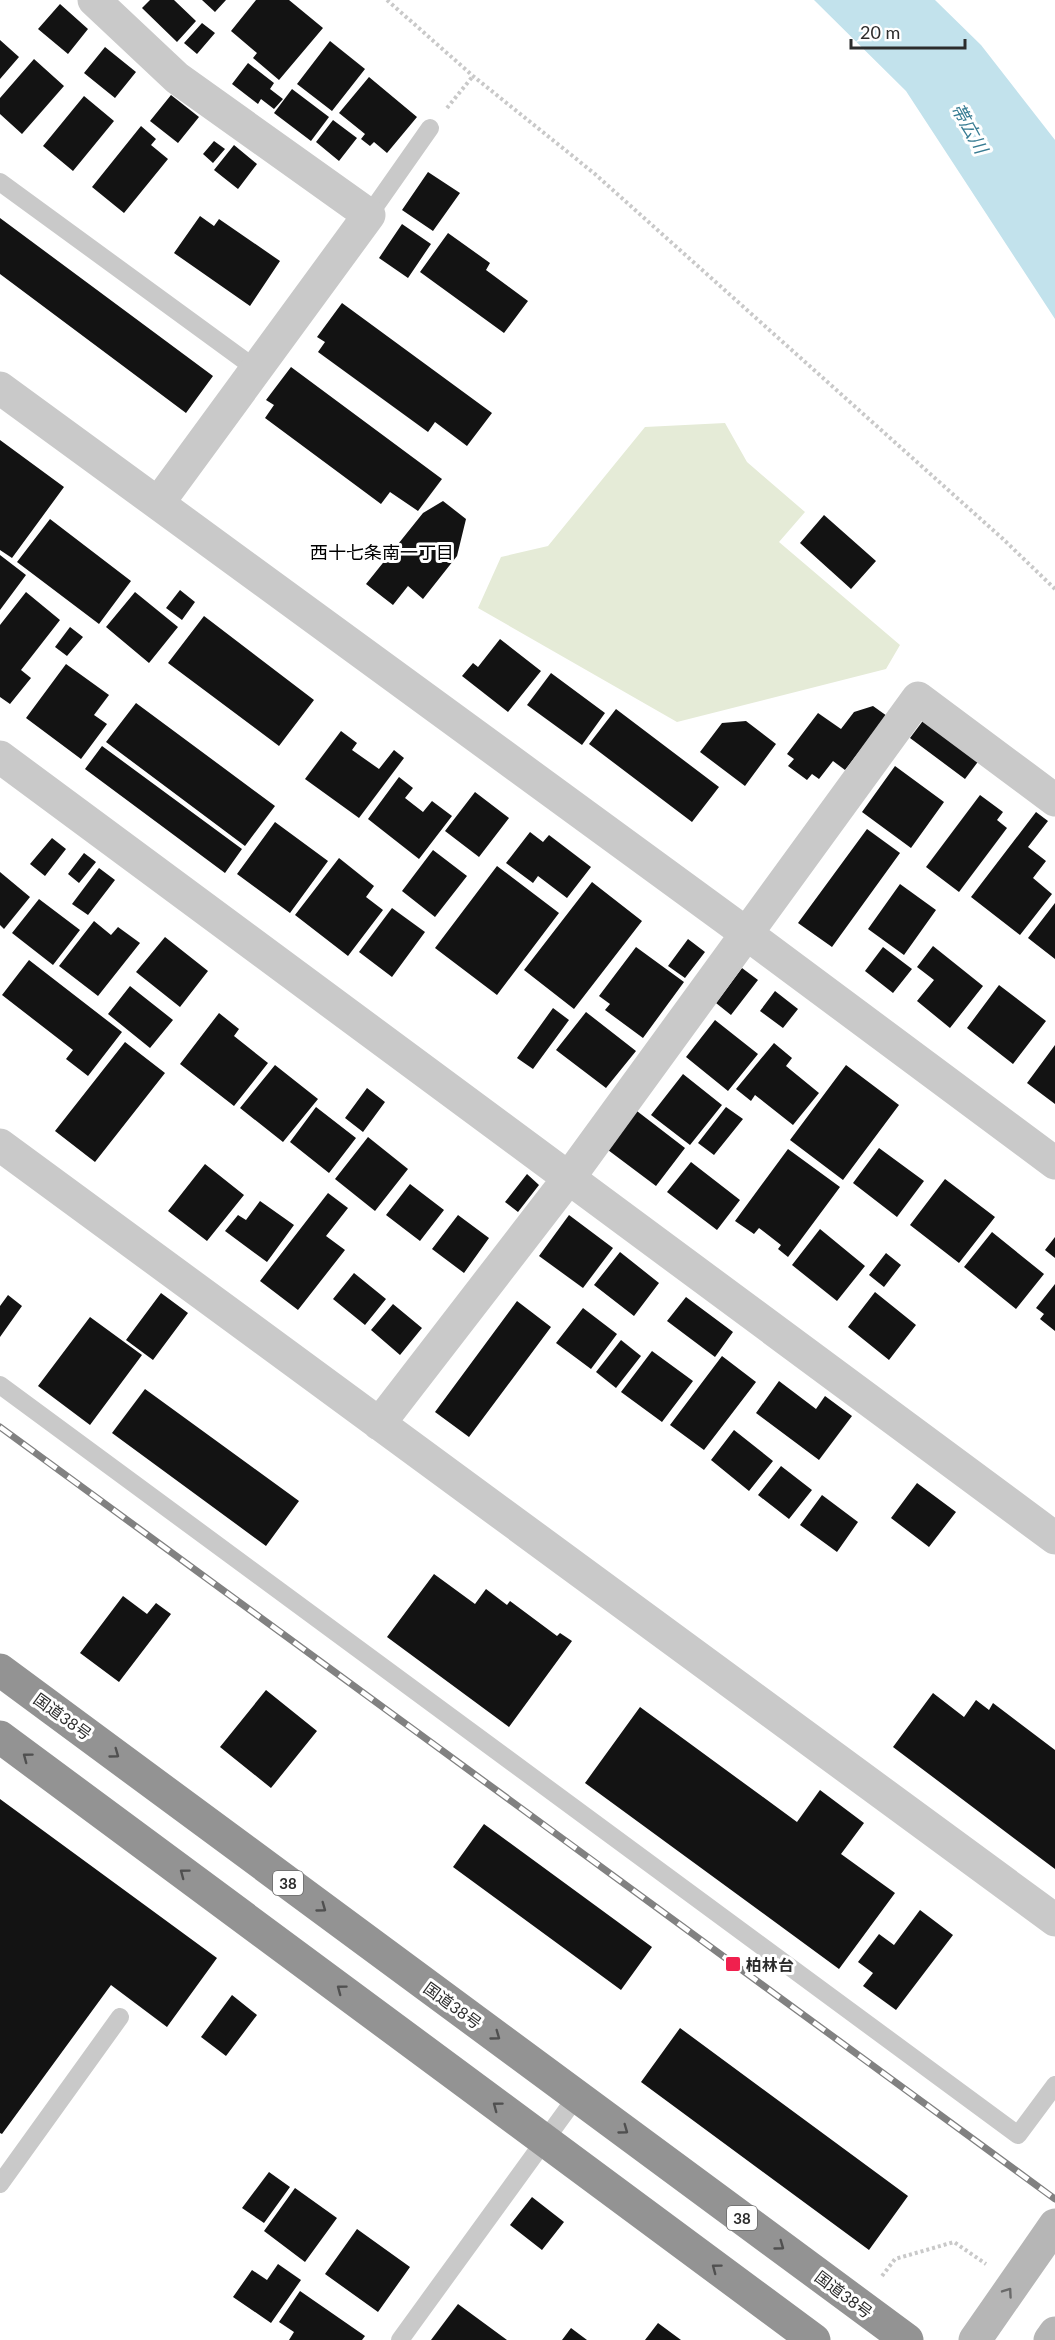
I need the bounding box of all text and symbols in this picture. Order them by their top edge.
scale bar [851,12,965,50]
text: 20 m [860,21,900,43]
water label: 帯広川 [947,99,994,159]
district label: 西十七条南一丁目 [310,541,454,563]
street label: 国道38号 [30,1689,96,1743]
one-way arrow [108,1747,119,1758]
one-way arrow [23,1753,34,1764]
one-way arrow [180,1870,191,1881]
road number: 38 [273,1871,303,1895]
one-way arrow [316,1900,327,1911]
marker: 柏林台 [724,1955,742,1973]
place label: 柏林台 [746,1955,794,1974]
street label: 国道38号 [420,1978,486,2032]
one-way arrow [336,1986,347,1997]
one-way arrow [489,2029,500,2040]
one-way arrow [493,2102,504,2113]
one-way arrow [617,2123,628,2134]
road number: 38 [727,2206,757,2230]
one-way arrow [774,2239,785,2250]
one-way arrow [712,2264,723,2275]
street label: 国道38号 [812,2266,876,2322]
one-way arrow [1001,2288,1012,2299]

